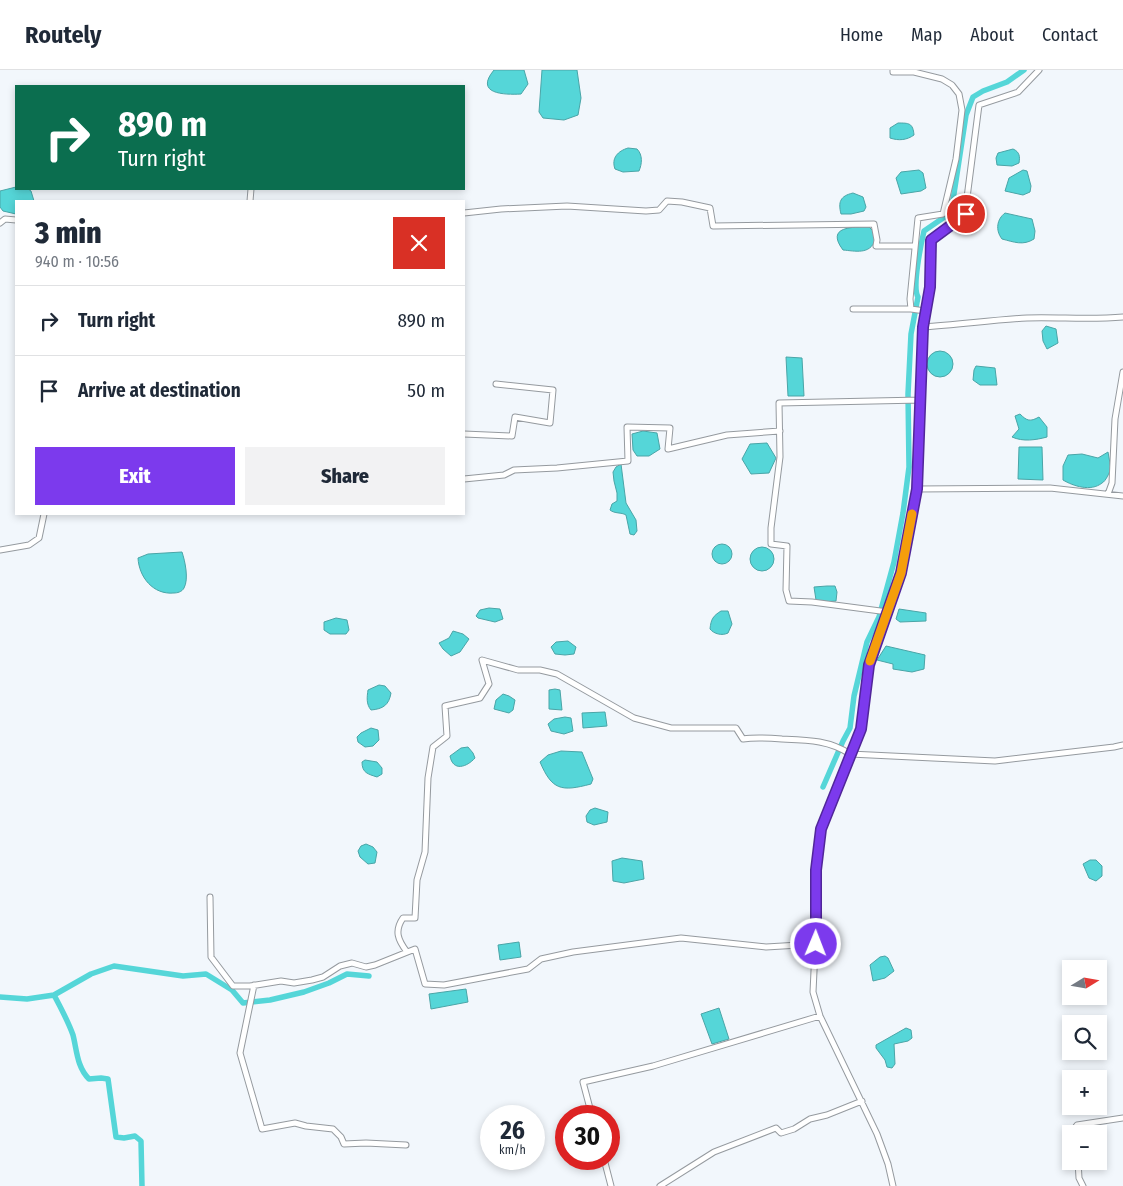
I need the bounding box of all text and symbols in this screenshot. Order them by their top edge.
text: Routely [25,21,101,49]
text: Home [840,24,883,46]
text: Map [911,24,942,46]
text: About [970,24,1014,46]
text: Contact [1042,24,1098,46]
text: 890 m [118,103,207,145]
icon: right [35,105,100,170]
text: Turn right [118,145,206,172]
pin [945,193,987,235]
icon: arrive [952,200,980,228]
text: 3 min [35,215,102,251]
button: close [393,217,445,269]
text: 940 m · 10:56 [35,252,119,271]
icon: right [35,307,63,335]
text: Turn right [78,309,155,332]
text: 890 m [398,309,445,332]
icon: arrive [35,377,63,405]
text: Arrive at destination [78,379,241,402]
text: 50 m [407,379,445,402]
button: Exit [35,447,235,505]
button: Share [245,447,445,505]
position arrow [789,917,841,969]
north arrow [1062,960,1108,1005]
map controls [1062,960,1107,1170]
button: search [1062,1015,1107,1060]
button: + [1062,1070,1107,1115]
speed limit sign: 30 [555,1105,620,1170]
text: 26 [500,1116,525,1146]
button: − [1062,1125,1107,1170]
text: km/h [499,1143,526,1157]

